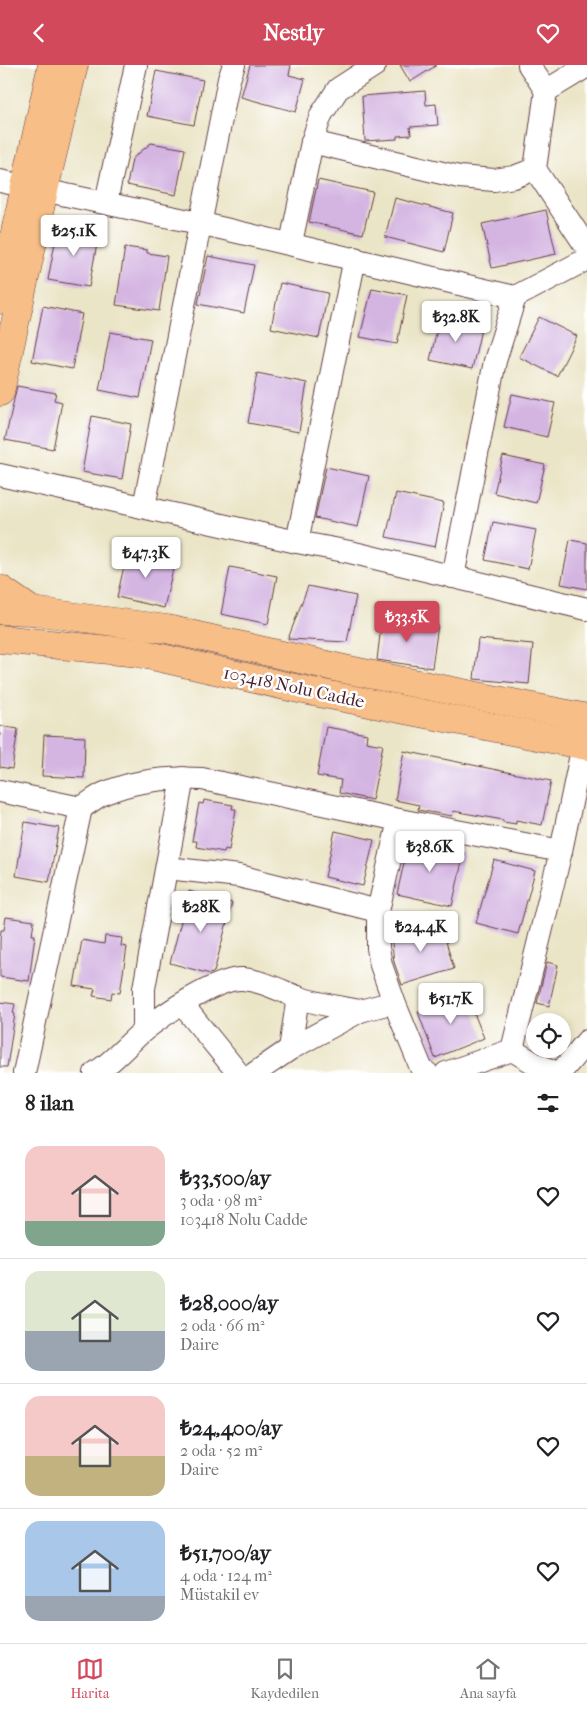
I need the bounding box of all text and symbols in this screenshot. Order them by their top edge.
icon: back [25,19,53,47]
icon: heart [534,19,562,47]
text: Nestly [263,20,324,46]
pin: ₺25.1K [33,215,115,257]
text: ₺25.1K [52,221,96,240]
pin: ₺32.8K [415,301,497,343]
text: ₺32.8K [433,307,479,326]
pin: ₺47.3K [105,537,187,579]
text: ₺47.3K [123,543,169,562]
pin: ₺33.5K [366,601,448,643]
text: ₺33.5K [385,607,429,626]
street label: 103418 Nolu Cadde [221,662,366,713]
pin: ₺38.6K [389,831,471,873]
text: ₺38.6K [406,837,454,856]
pin: ₺28K [171,891,231,933]
text: ₺28K [182,897,220,916]
pin: ₺24.4K [380,911,462,953]
text: ₺24.4K [395,917,447,936]
pin: ₺51.7K [410,983,492,1025]
text: ₺51.7K [429,989,473,1008]
map controls [526,1013,571,1058]
button: locate [526,1013,571,1058]
icon: filters [534,1089,562,1117]
text: 8 ilan [25,1091,74,1115]
icon: home [65,1166,125,1226]
text: ₺33,500/ay [180,1166,271,1190]
icon: heart [534,1182,562,1210]
text: 3 oda · 98 m² [180,1191,262,1210]
text: 103418 Nolu Cadde [180,1210,308,1229]
icon: home [65,1291,125,1351]
text: ₺28,000/ay [180,1291,278,1315]
icon: heart [534,1307,562,1335]
text: 2 oda · 66 m² [180,1316,265,1335]
text: Daire [180,1335,219,1354]
icon: home [65,1416,125,1476]
text: ₺24,400/ay [180,1416,282,1440]
icon: heart [534,1432,562,1460]
text: 2 oda · 52 m² [180,1441,262,1460]
text: Daire [180,1460,219,1479]
icon: home [65,1541,125,1601]
text: ₺51,700/ay [180,1541,271,1565]
icon: heart [534,1557,562,1585]
text: 4 oda · 124 m² [180,1566,272,1585]
text: Müstakil ev [180,1585,259,1604]
tab: Harita [70,1655,110,1702]
tab: Kaydedilen [250,1655,319,1702]
tab: Ana sayfa [460,1655,517,1702]

